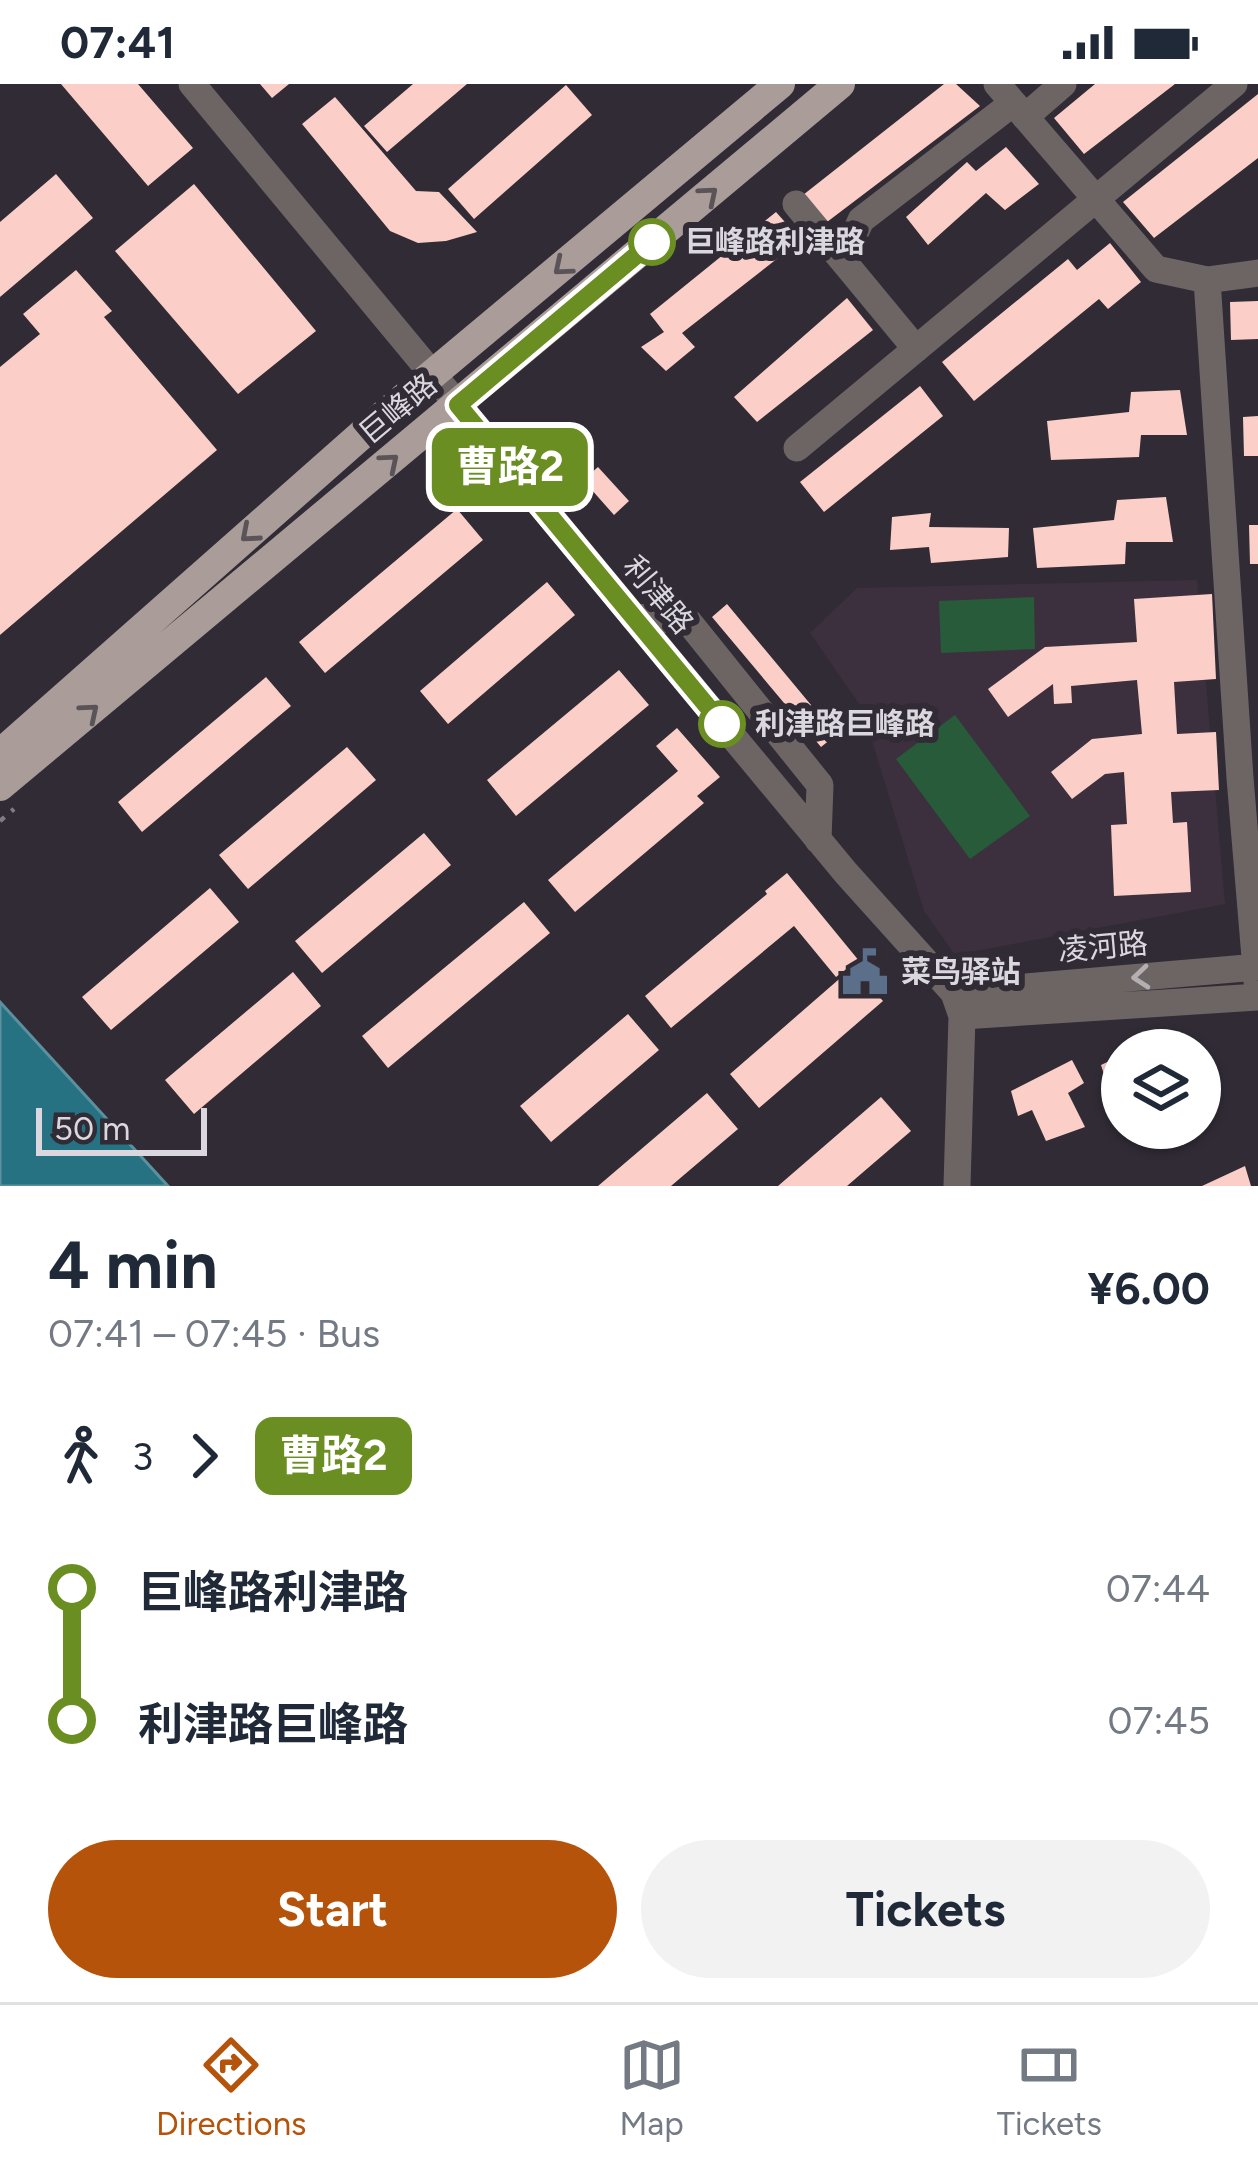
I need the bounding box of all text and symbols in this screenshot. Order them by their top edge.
text: 07:41 [60,15,175,69]
one-way arrow [695,187,717,209]
marker: 巨峰路利津路 [630,220,674,264]
place label: 巨峰路利津路 [685,223,865,260]
one-way arrow [553,253,575,275]
street label: 巨峰路 [351,366,444,452]
line badge: 曹路2 [441,428,579,506]
text: 曹路2 [456,441,564,492]
one-way arrow [376,455,398,477]
one-way arrow [242,520,263,541]
street label: 利津路 [615,548,701,641]
marker: 利津路巨峰路 [700,702,744,746]
one-way arrow [76,704,98,726]
place label: 利津路巨峰路 [755,705,935,742]
street label: 凌河路 [1057,924,1149,969]
public building icon: 菜鸟驿站 [840,947,890,997]
place label: 菜鸟驿站 [901,953,1021,990]
one-way arrow [1132,964,1151,990]
map controls [1101,1029,1221,1149]
button: layers [1101,1029,1221,1149]
scale bar [36,1102,207,1155]
text: 50 m [54,1109,130,1148]
text: 4 min [48,1225,218,1305]
text: ¥6.00 [1088,1261,1210,1315]
text: 07:41 – 07:45 · Bus [48,1310,380,1357]
icon: walk [48,1423,114,1489]
icon: forward [171,1423,237,1489]
text: 曹路2 [279,1430,388,1481]
text: 3 [132,1433,153,1480]
text: 巨峰路利津路 [138,1565,408,1619]
text: 07:44 [1106,1565,1210,1612]
text: 利津路巨峰路 [138,1697,408,1751]
text: 07:45 [1108,1697,1210,1744]
button: Start [48,1840,617,1978]
button: Tickets [641,1840,1210,1978]
tab: Directions [156,2032,307,2143]
tab: Map [619,2032,685,2143]
tab: Tickets [997,2032,1102,2143]

